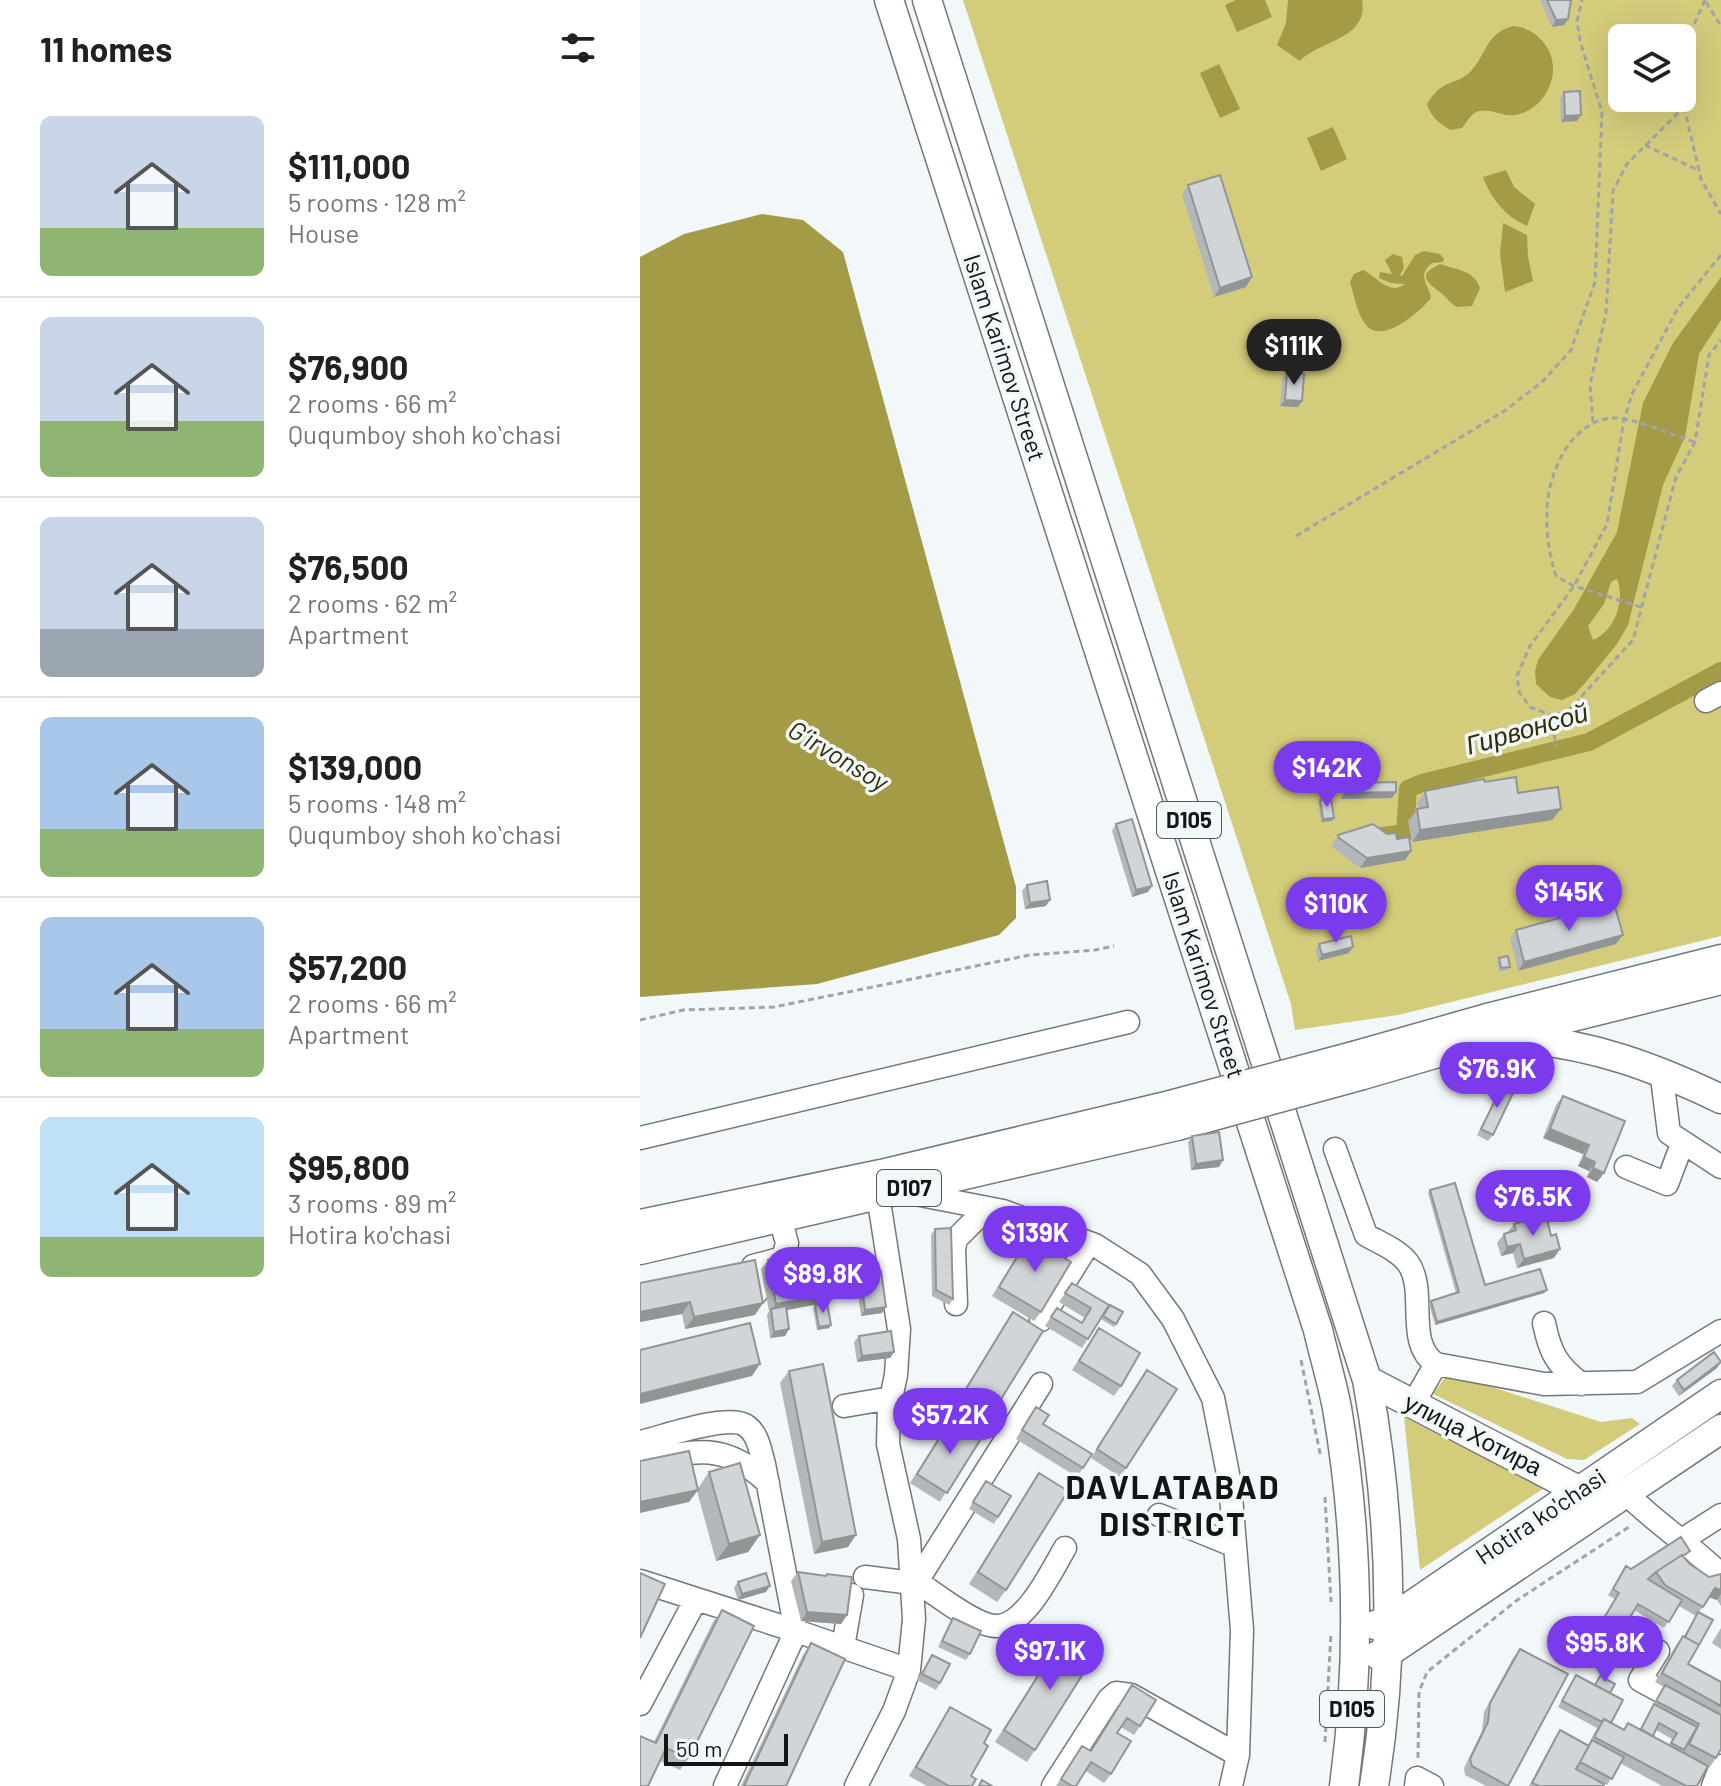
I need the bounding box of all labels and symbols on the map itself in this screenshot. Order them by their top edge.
street label: Islam Karimov Street [958,250,1053,465]
pin: $111K [1238,319,1350,387]
water label: Гирвонсой [1462,695,1591,760]
water label: G‘irvonsoy [783,713,896,797]
pin: $142K [1271,741,1383,809]
road number: D105 [1157,802,1221,838]
pin: $145K [1513,865,1625,933]
street label: Islam Karimov Street [1157,867,1252,1082]
pin: $110K [1280,877,1392,945]
pin: $76.9K [1432,1042,1562,1110]
road number: D107 [877,1170,941,1206]
pin: $76.5K [1468,1170,1598,1238]
pin: $139K [979,1206,1091,1274]
pin: $89.8K [758,1247,888,1315]
street label: улица Хотира [1400,1387,1548,1481]
pin: $57.2K [885,1388,1015,1456]
street label: Hotira ko'chasi [1469,1462,1611,1570]
district label: DAVLATABAD DISTRICT [1066,1467,1280,1542]
pin: $95.8K [1540,1616,1670,1684]
pin: $97.1K [985,1624,1115,1692]
road number: D105 [1320,1691,1384,1727]
scale bar [664,1730,788,1766]

